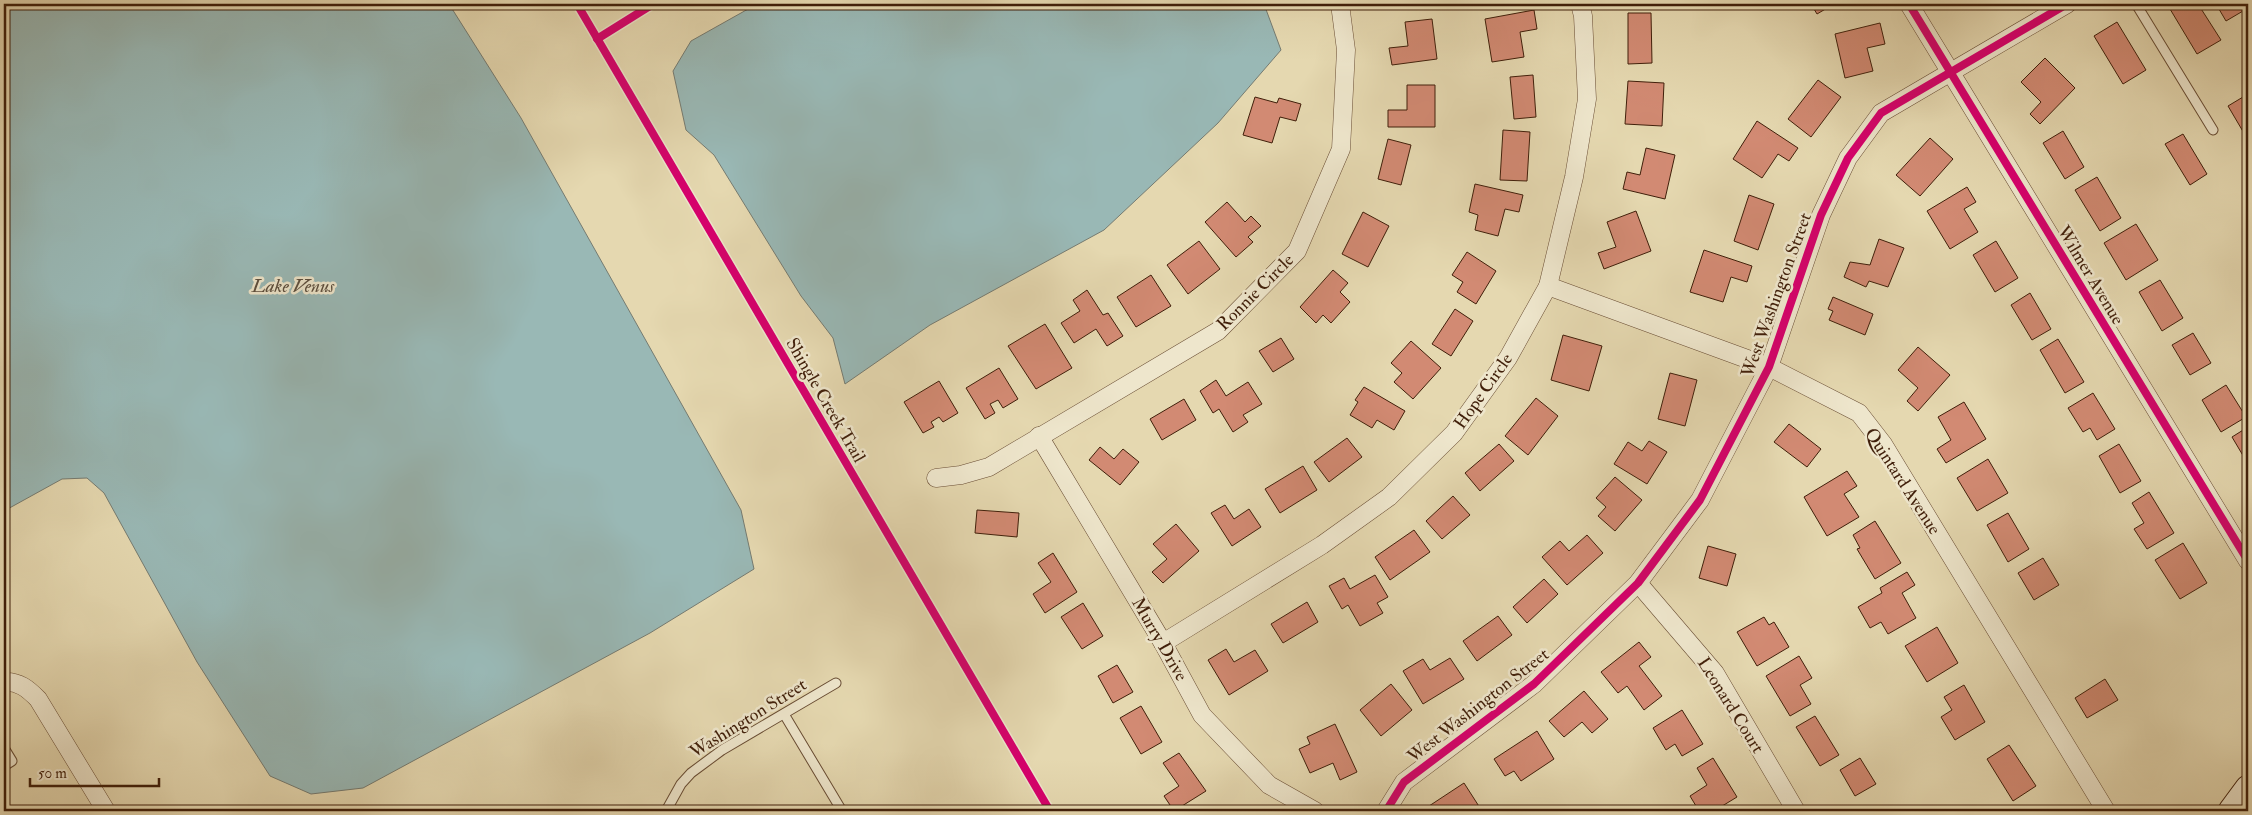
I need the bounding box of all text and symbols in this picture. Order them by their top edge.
street label: West Washington Street [1736,210,1817,382]
street label: Wilmer Avenue [2051,221,2129,329]
street label: Ronnie Circle [1212,249,1299,336]
water label: Lake Venus [251,274,335,298]
street label: Shingle Creek Trail [781,334,871,467]
street label: Hope Circle [1449,349,1518,434]
street label: Quintard Avenue [1859,423,1946,540]
street label: Murry Drive [1126,593,1193,686]
street label: West Washington Street [1402,643,1554,768]
street label: Leonard Court [1692,653,1769,758]
street label: Washington Street [685,673,811,764]
scale bar [30,755,159,787]
text: 50 m [38,764,67,783]

